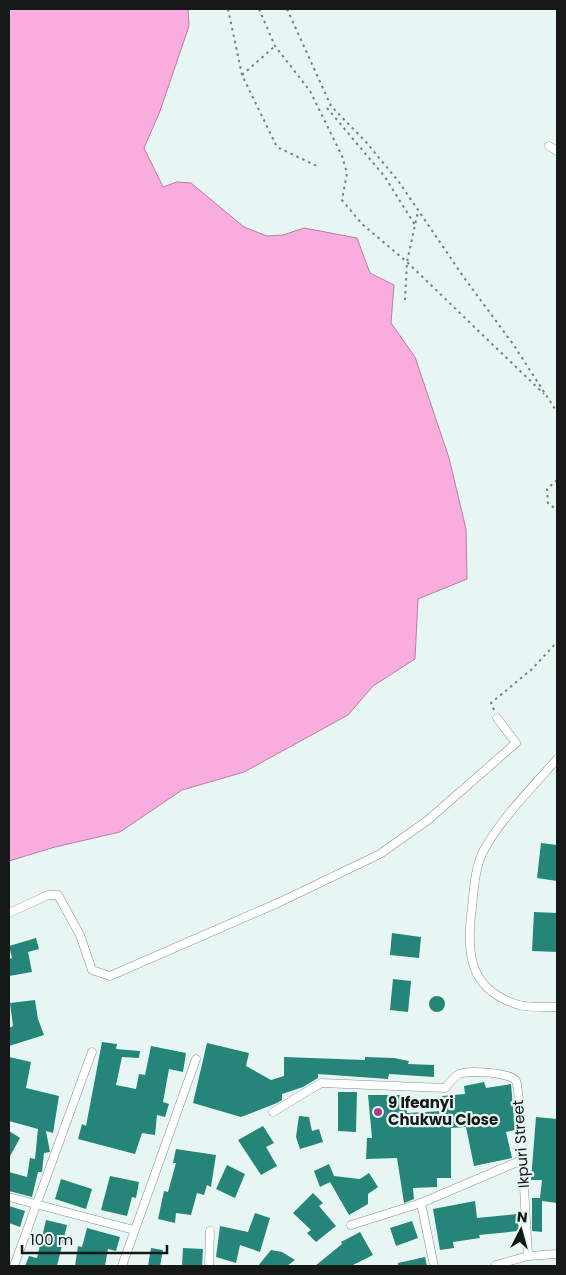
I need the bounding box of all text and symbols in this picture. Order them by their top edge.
place label: 9 Ifeanyi Chukwu Close [388,1092,498,1130]
street label: Ikpuri Street [507,1099,534,1189]
marker: 9 Ifeanyi Chukwu Close [372,1106,384,1118]
north arrow [496,1205,546,1255]
text: N [516,1207,529,1228]
scale bar [22,1222,168,1254]
text: 100 m [30,1229,73,1250]

